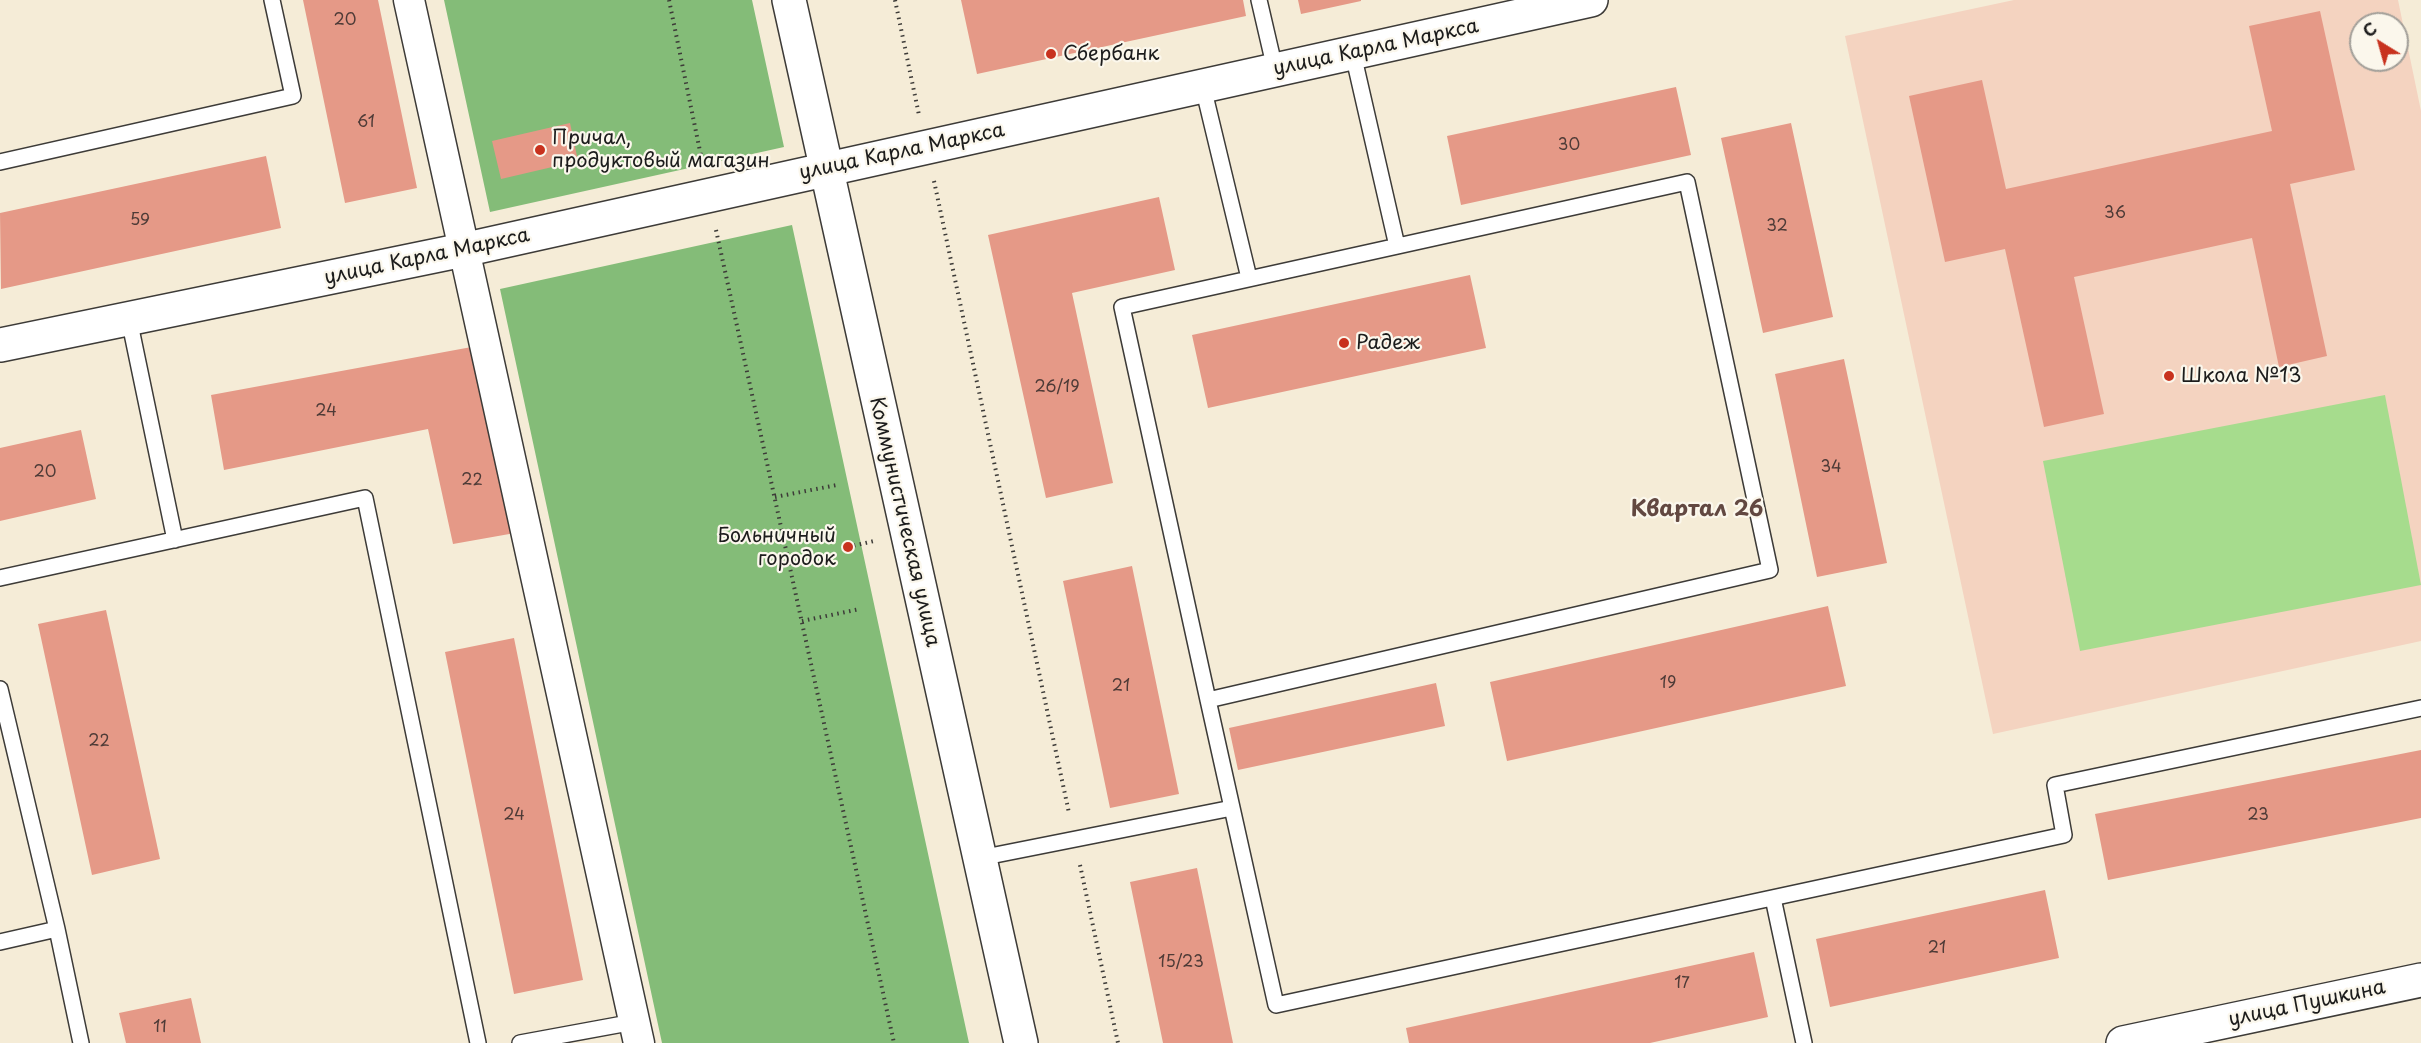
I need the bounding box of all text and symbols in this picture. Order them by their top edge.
house number: 20 [334,11,356,31]
north arrow [2349,12,2409,72]
street label: улица Карла Маркса [1271,15,1481,81]
text: С [2357,16,2381,42]
place label: Сбербанк [1063,42,1159,66]
marker: Сбербанк [1044,47,1058,61]
house number: 61 [357,113,375,133]
street label: улица Карла Маркса [797,119,1007,185]
place label: Причал, продуктовый магазин [552,126,770,173]
house number: 30 [1558,136,1580,156]
marker: Причал, продуктовый магазин [533,143,547,157]
house number: 36 [2104,204,2126,224]
house number: 59 [130,211,150,231]
house number: 32 [1766,217,1788,237]
street label: улица Карла Маркса [322,224,532,290]
place label: Радеж [1356,331,1420,355]
marker: Радеж [1337,336,1351,350]
place label: Школа №13 [2181,364,2302,388]
marker: Школа №13 [2162,369,2176,383]
house number: 26/19 [1034,378,1080,398]
street label: Коммунистическая улица [864,395,944,649]
house number: 24 [315,402,337,422]
house number: 34 [1820,458,1842,478]
house number: 20 [34,463,56,483]
house number: 22 [461,471,483,491]
district label: Квартал 26 [1631,497,1763,523]
place label: Больничный городок [718,524,836,571]
marker: Больничный городок [841,540,855,554]
house number: 19 [1660,674,1676,694]
house number: 21 [1112,677,1130,697]
house number: 22 [88,732,110,752]
house number: 24 [503,806,525,826]
house number: 23 [2247,806,2269,826]
house number: 21 [1928,939,1946,959]
house number: 15/23 [1158,953,1204,973]
house number: 17 [1674,974,1690,994]
street label: улица Пушкина [2226,976,2388,1032]
house number: 11 [153,1018,167,1038]

